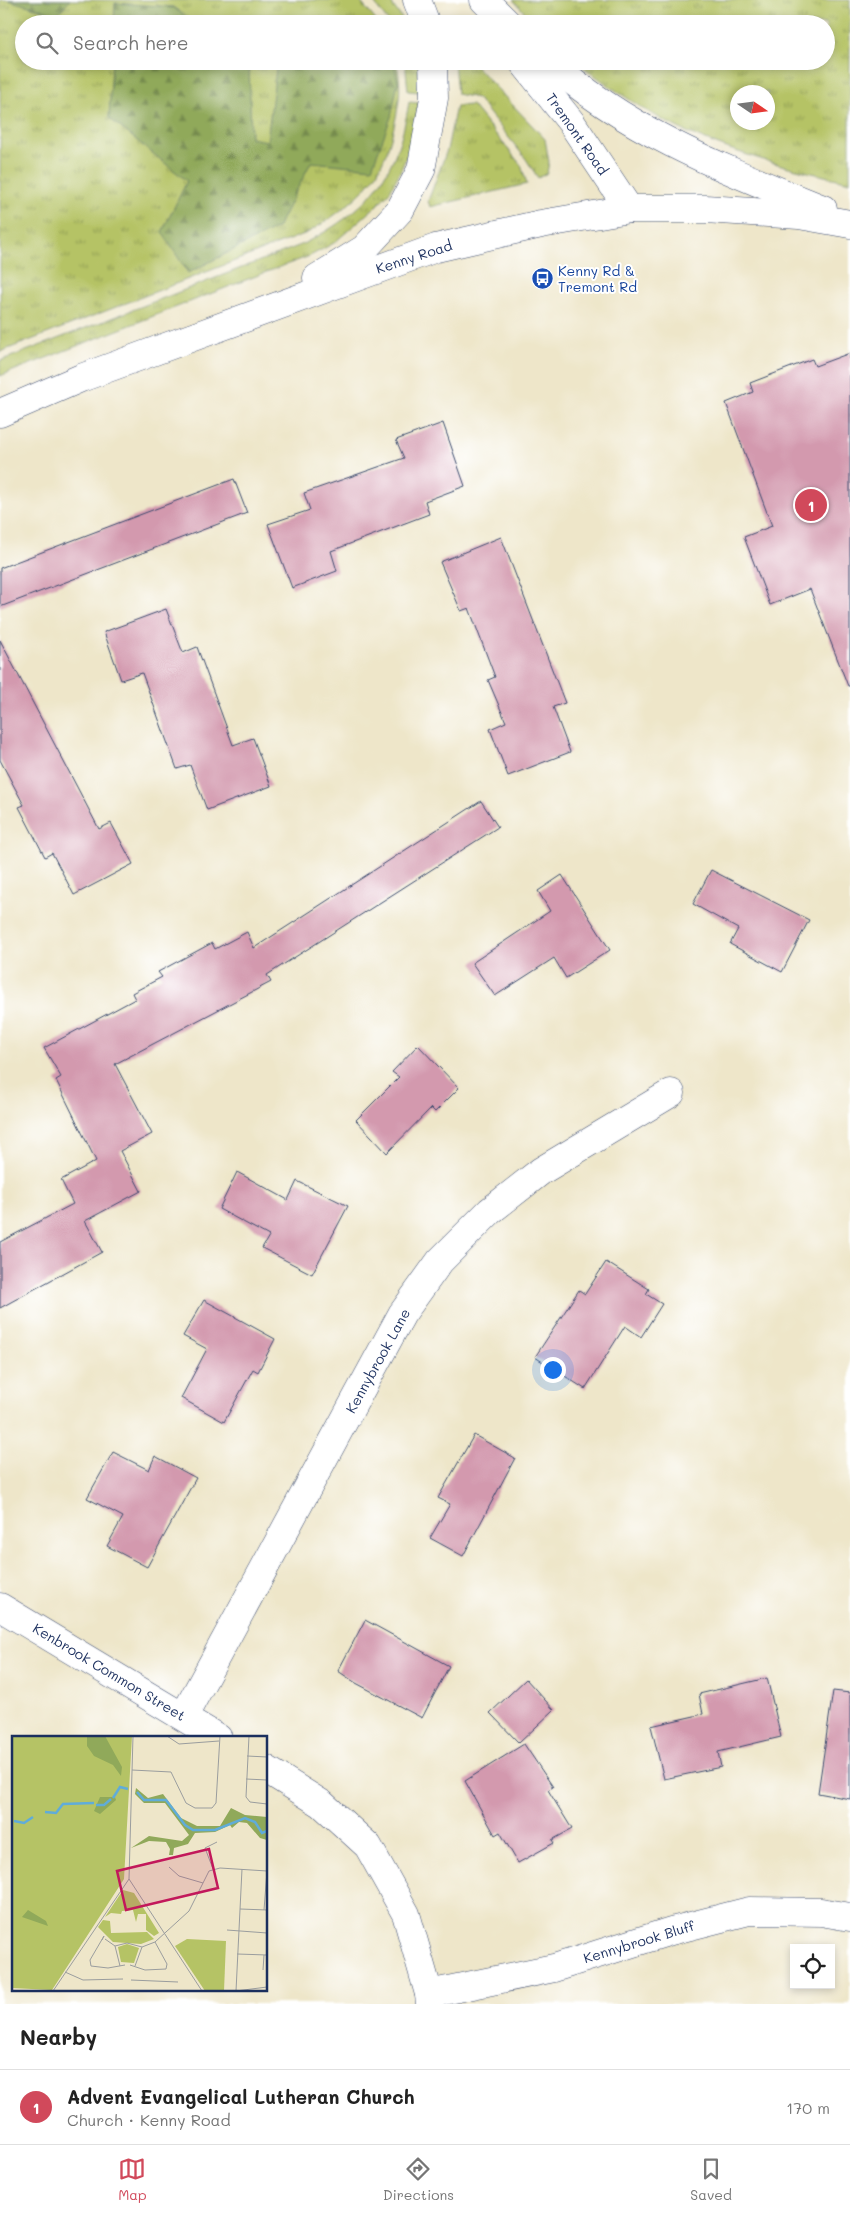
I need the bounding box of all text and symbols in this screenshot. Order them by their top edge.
search box [15,15,835,70]
icon: search [33,29,61,57]
text: Search here [73,30,189,55]
north arrow [730,85,775,130]
street label: Tremont Road [542,89,613,179]
street label: Kenny Road [373,235,455,278]
place label: Kenny Rd & Tremont Rd [558,261,637,296]
bus stop icon: Kenny Rd & Tremont Rd [530,267,554,291]
pin: 1 [795,486,827,524]
street label: Kennybrook Lane [341,1305,414,1417]
your location [540,1357,566,1383]
street label: Kenbrook Common Street [29,1618,189,1725]
inset map [12,1736,268,1992]
street label: Kennybrook Bluff [581,1915,697,1967]
map controls [790,1944,835,1989]
button: locate [790,1944,835,1989]
text: Nearby [20,2023,97,2050]
text: Advent Evangelical Lutheran Church [67,2084,415,2109]
text: 1 [32,2097,40,2118]
text: 170 m [786,2097,830,2118]
text: Church · Kenny Road [67,2109,231,2130]
tab: Map [118,2155,147,2204]
tab: Directions [383,2155,454,2204]
tab: Saved [690,2155,732,2204]

